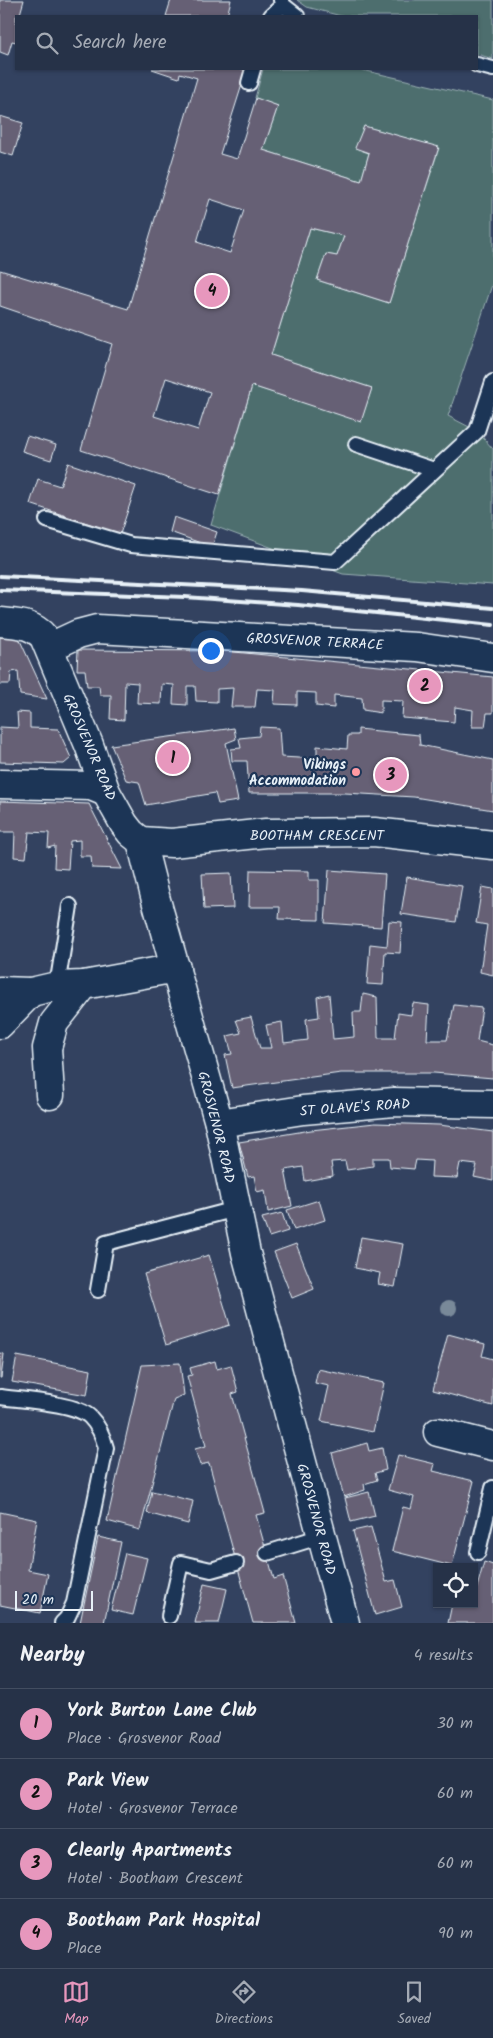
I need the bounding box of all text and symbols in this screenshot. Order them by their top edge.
search box [15,15,478,70]
text: Search here [73,28,167,58]
icon: search [33,29,61,57]
pin: 4 [196,272,228,310]
street label: GROSVENOR TERRACE [246,627,385,657]
your location [198,638,224,664]
pin: 2 [409,667,441,705]
street label: GROSVENOR ROAD [57,690,122,804]
pin: 1 [157,739,189,777]
place label: Vikings Accommodation [249,754,346,792]
pin: 3 [375,756,407,794]
marker: Vikings Accommodation [350,766,362,778]
street label: BOOTHAM CRESCENT [250,825,385,847]
street label: GROSVENOR ROAD [192,1069,241,1185]
street label: ST OLAVE'S ROAD [299,1093,411,1123]
street label: GROSVENOR ROAD [291,1461,341,1577]
map controls [433,1563,478,1608]
button: locate [433,1563,478,1608]
scale bar [15,1588,92,1611]
text: 20 m [22,1589,54,1611]
text: Nearby [20,1639,85,1672]
text: 4 results [414,1643,473,1668]
text: York Burton Lane Club [67,1696,257,1726]
text: 1 [34,1711,38,1736]
text: 30 m [437,1711,473,1736]
text: Place · Grosvenor Road [67,1726,221,1751]
text: Park View [67,1766,149,1796]
text: 2 [31,1781,41,1806]
text: 60 m [437,1781,473,1806]
text: Hotel · Grosvenor Terrace [67,1796,238,1821]
text: Clearly Apartments [67,1836,232,1866]
text: 3 [32,1851,40,1876]
text: 60 m [437,1851,473,1876]
text: Hotel · Bootham Crescent [67,1866,243,1891]
text: Bootham Park Hospital [67,1906,260,1936]
text: 4 [32,1921,40,1946]
text: 90 m [438,1921,473,1946]
text: Place [67,1936,101,1961]
tab: Map [62,1978,90,2030]
tab: Directions [215,1978,273,2030]
tab: Saved [397,1978,431,2030]

